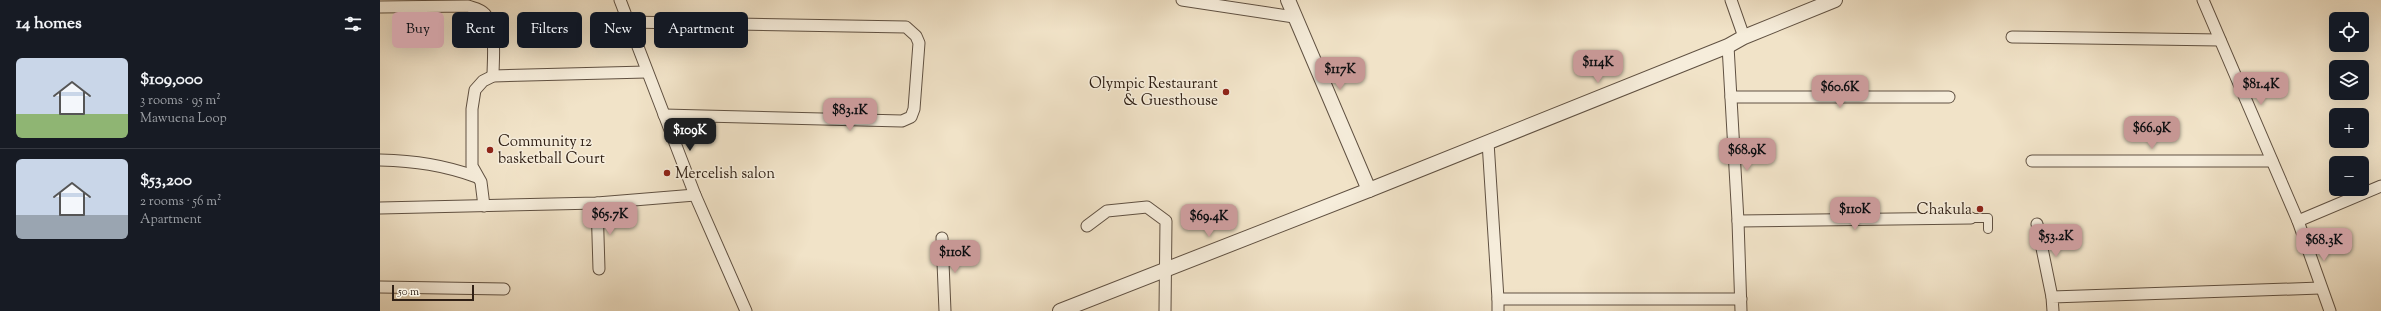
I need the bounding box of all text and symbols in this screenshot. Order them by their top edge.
text: 14 homes [16,12,82,36]
chip: Buy [392,12,444,48]
chip: Rent [452,12,509,48]
chip: Filters [517,12,582,48]
chip: New [590,12,646,48]
chip: Apartment [654,12,748,48]
map controls [2329,12,2369,196]
button: locate [2329,12,2369,52]
icon: filters [342,13,364,35]
pin: $114K [1570,50,1626,84]
text: $114K [1582,54,1614,72]
pin: $117K [1312,57,1368,91]
button: layers [2329,60,2369,100]
text: $117K [1324,61,1356,79]
text: $109,000 [140,68,203,92]
pin: $81.4K [2228,72,2294,106]
icon: home [48,74,96,122]
place label: Olympic Restaurant & Guesthouse [1089,74,1218,112]
pin: $60.6K [1807,75,1873,109]
text: $81.4K [2242,76,2280,94]
text: $60.6K [1821,79,1859,97]
marker: Olympic Restaurant & Guesthouse [1221,87,1231,97]
text: 3 rooms · 95 m² [140,92,221,110]
pin: $83.1K [817,98,883,132]
text: $83.1K [832,102,868,120]
button: + [2329,108,2369,148]
text: Mawuena Loop [140,110,227,128]
pin: $66.9K [2119,116,2185,150]
pin: $109K [662,118,718,152]
text: $66.9K [2133,120,2171,138]
text: $109K [673,122,707,140]
place label: Community 12 basketball Court [498,132,605,170]
pin: $68.9K [1714,138,1780,172]
text: $68.9K [1728,142,1766,160]
marker: Community 12 basketball Court [485,145,495,155]
button: − [2329,156,2369,196]
place label: Mercelish salon [675,164,775,185]
marker: Mercelish salon [662,168,672,178]
text: $53,200 [140,169,192,193]
icon: home [48,175,96,223]
text: 2 rooms · 56 m² [140,193,221,211]
pin: $110K [1827,197,1883,231]
place label: Chakula [1917,200,1972,221]
text: $110K [1839,201,1871,219]
pin: $65.7K [577,202,643,236]
pin: $69.4K [1176,204,1242,238]
marker: Chakula [1975,204,1985,214]
text: $65.7K [591,206,629,224]
text: $69.4K [1190,208,1228,226]
text: Apartment [140,211,201,229]
pin: $53.2K [2023,224,2089,258]
text: $53.2K [2038,228,2074,246]
pin: $68.3K [2291,228,2357,262]
text: $68.3K [2305,232,2343,250]
pin: $110K [927,240,983,274]
text: $110K [939,244,971,262]
scale bar [392,283,474,302]
text: 50 m [398,284,419,300]

